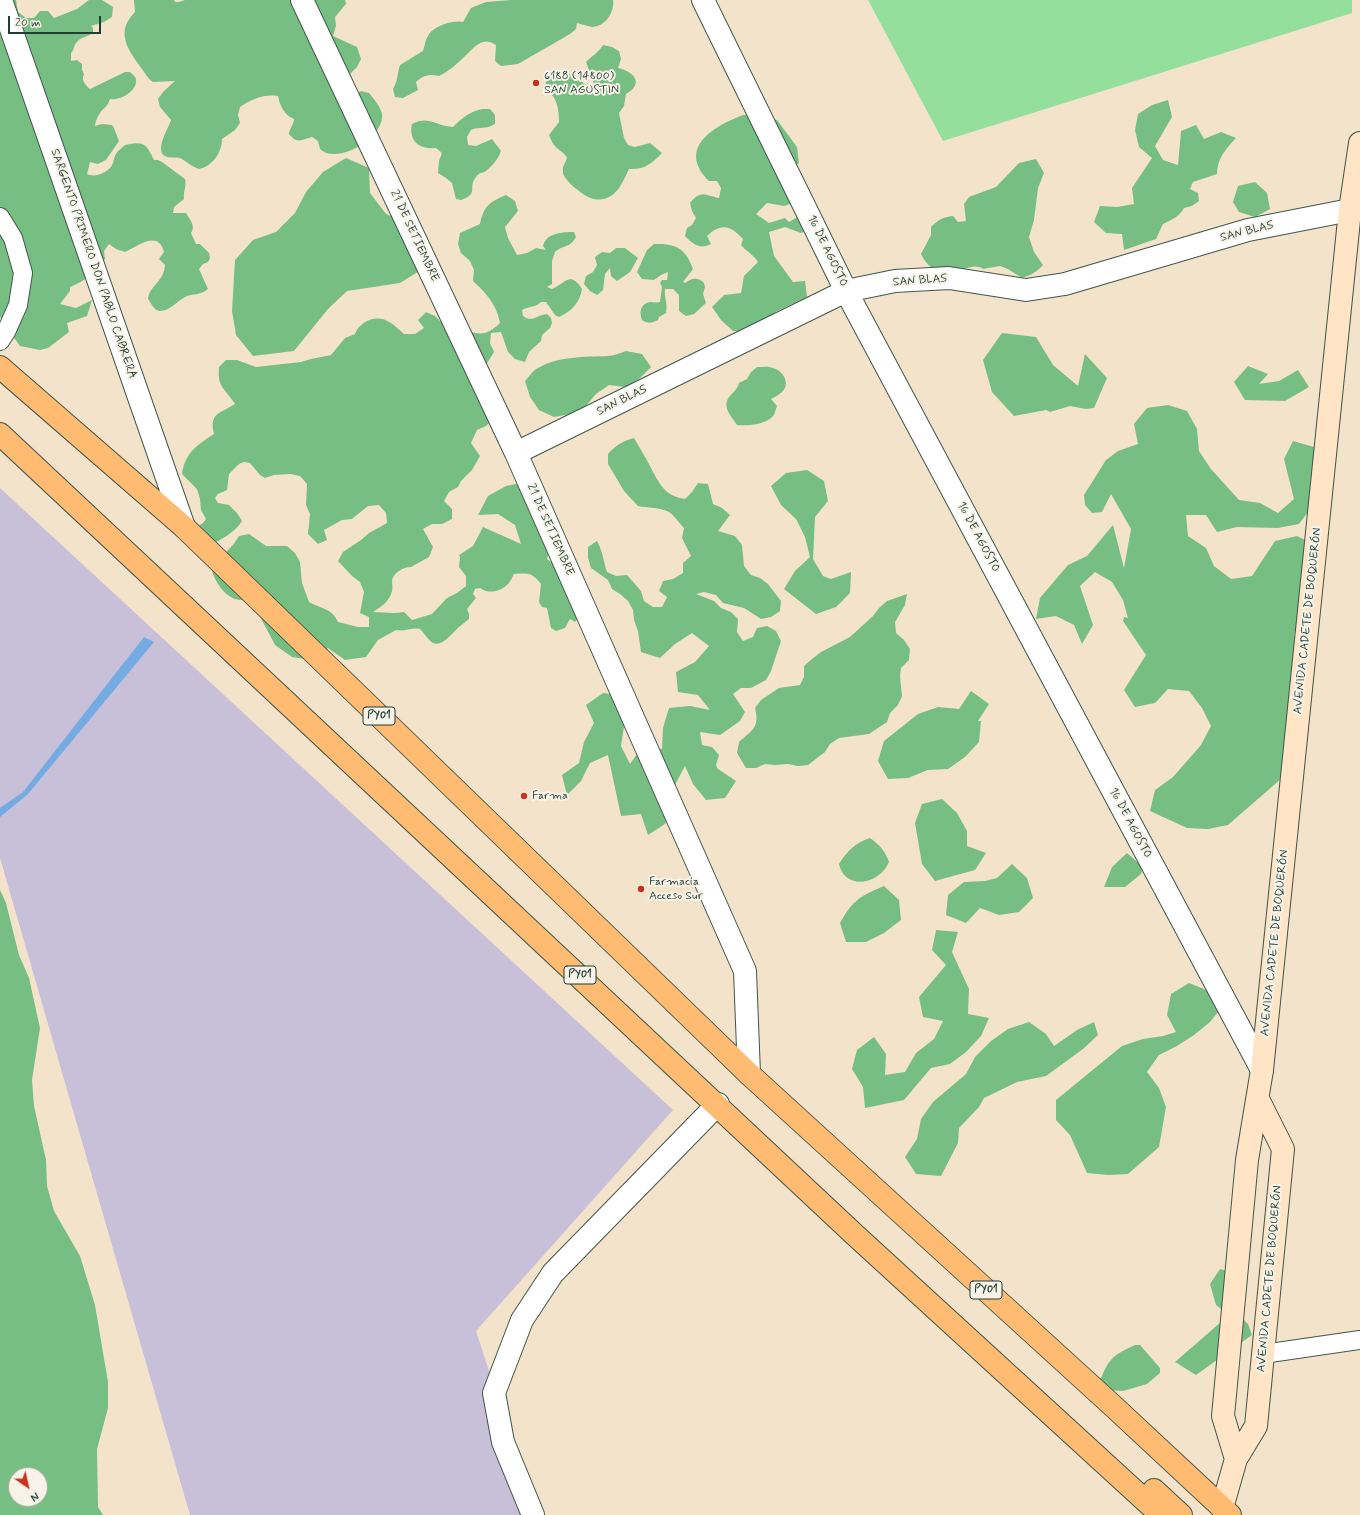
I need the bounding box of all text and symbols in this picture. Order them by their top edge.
scale bar [10,8,103,34]
text: 20 m [15,15,41,31]
place label: 6188 (14800) SAN AGUSTIN [544,69,619,97]
marker: 6188 (14800) SAN AGUSTIN [531,78,541,88]
street label: SARGENTO PRIMERO DON PABLO CABRERA [47,147,139,381]
street label: 21 DE SETIEMBRE [386,188,442,284]
street label: 16 DE AGOSTO [804,213,850,289]
street label: SAN BLAS [1219,218,1275,246]
street label: SAN BLAS [892,272,948,290]
street label: SAN BLAS [594,383,650,419]
street label: 21 DE SETIEMBRE [523,482,577,578]
street label: 16 DE AGOSTO [953,499,1003,575]
street label: AVENIDA CADETE DE BOQUERÓN [1291,527,1325,715]
road number: PY01 [363,707,395,725]
street label: 16 DE AGOSTO [1105,785,1155,861]
place label: Farma [532,789,568,803]
marker: Farma [519,791,529,801]
street label: AVENIDA CADETE DE BOQUERÓN [1258,849,1292,1037]
place label: Farmacia Acceso Sur [649,875,703,903]
marker: Farmacia Acceso Sur [636,884,646,894]
road number: PY01 [564,966,596,984]
street label: AVENIDA CADETE DE BOQUERÓN [1255,1185,1285,1373]
road number: PY01 [970,1281,1002,1299]
north arrow [8,1467,48,1507]
text: N [27,1488,41,1504]

